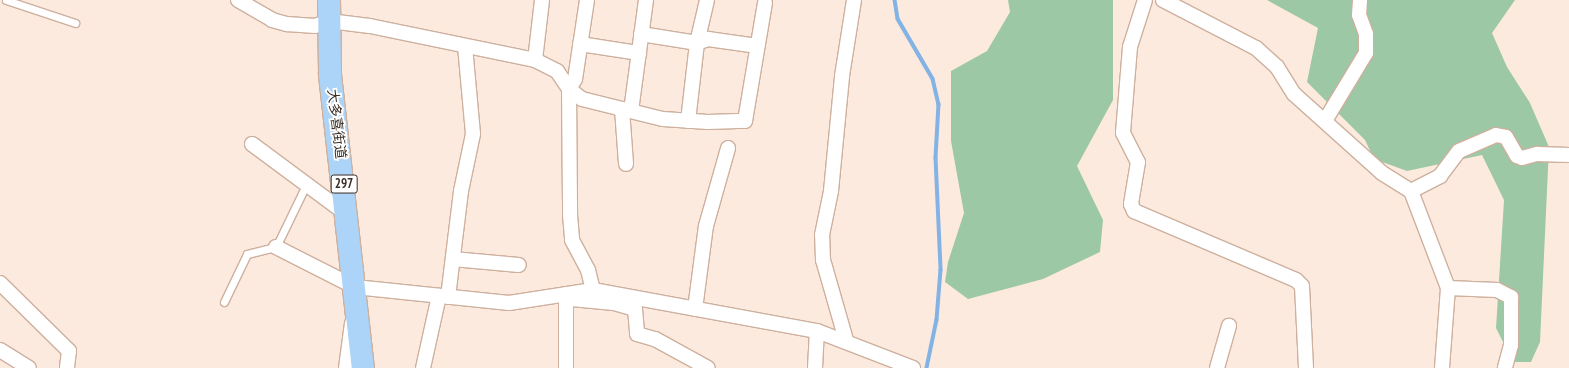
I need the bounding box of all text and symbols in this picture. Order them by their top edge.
street label: 大多喜街道 [324,88,350,160]
road number: 297 [330,173,358,195]

